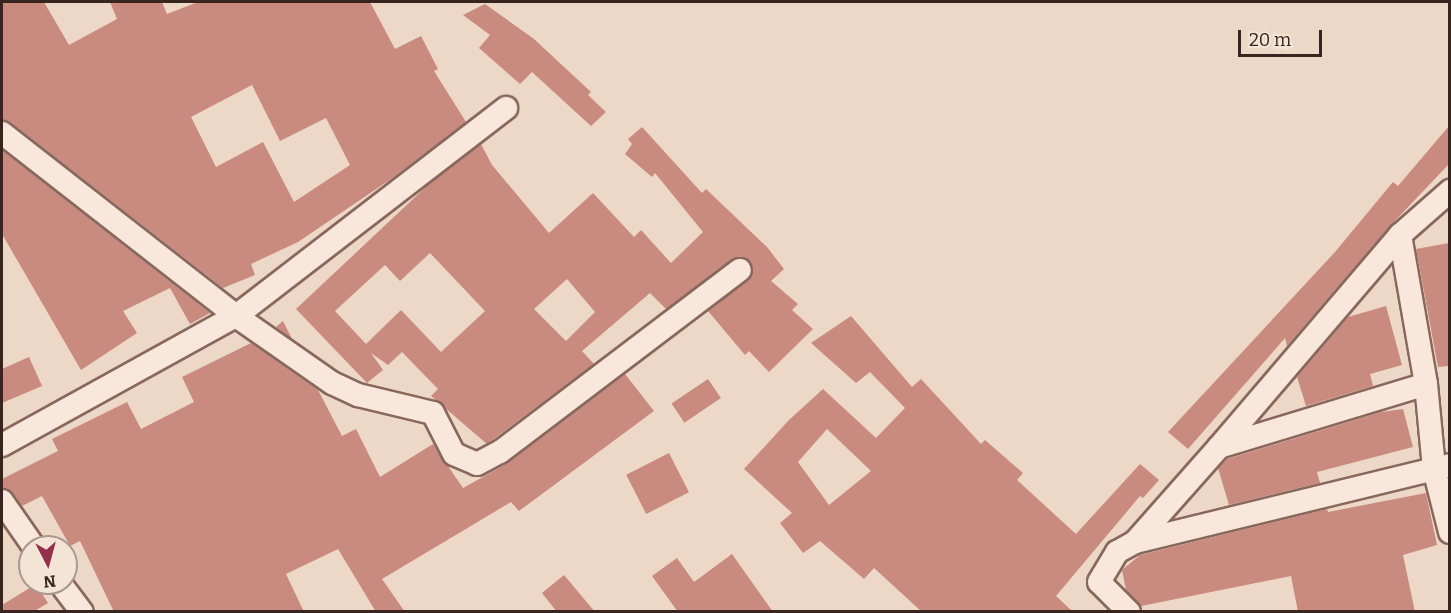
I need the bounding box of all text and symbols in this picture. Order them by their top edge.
scale bar [1241,18,1325,56]
text: 20 m [1249,29,1291,51]
north arrow [18,535,78,595]
text: N [43,571,57,592]

